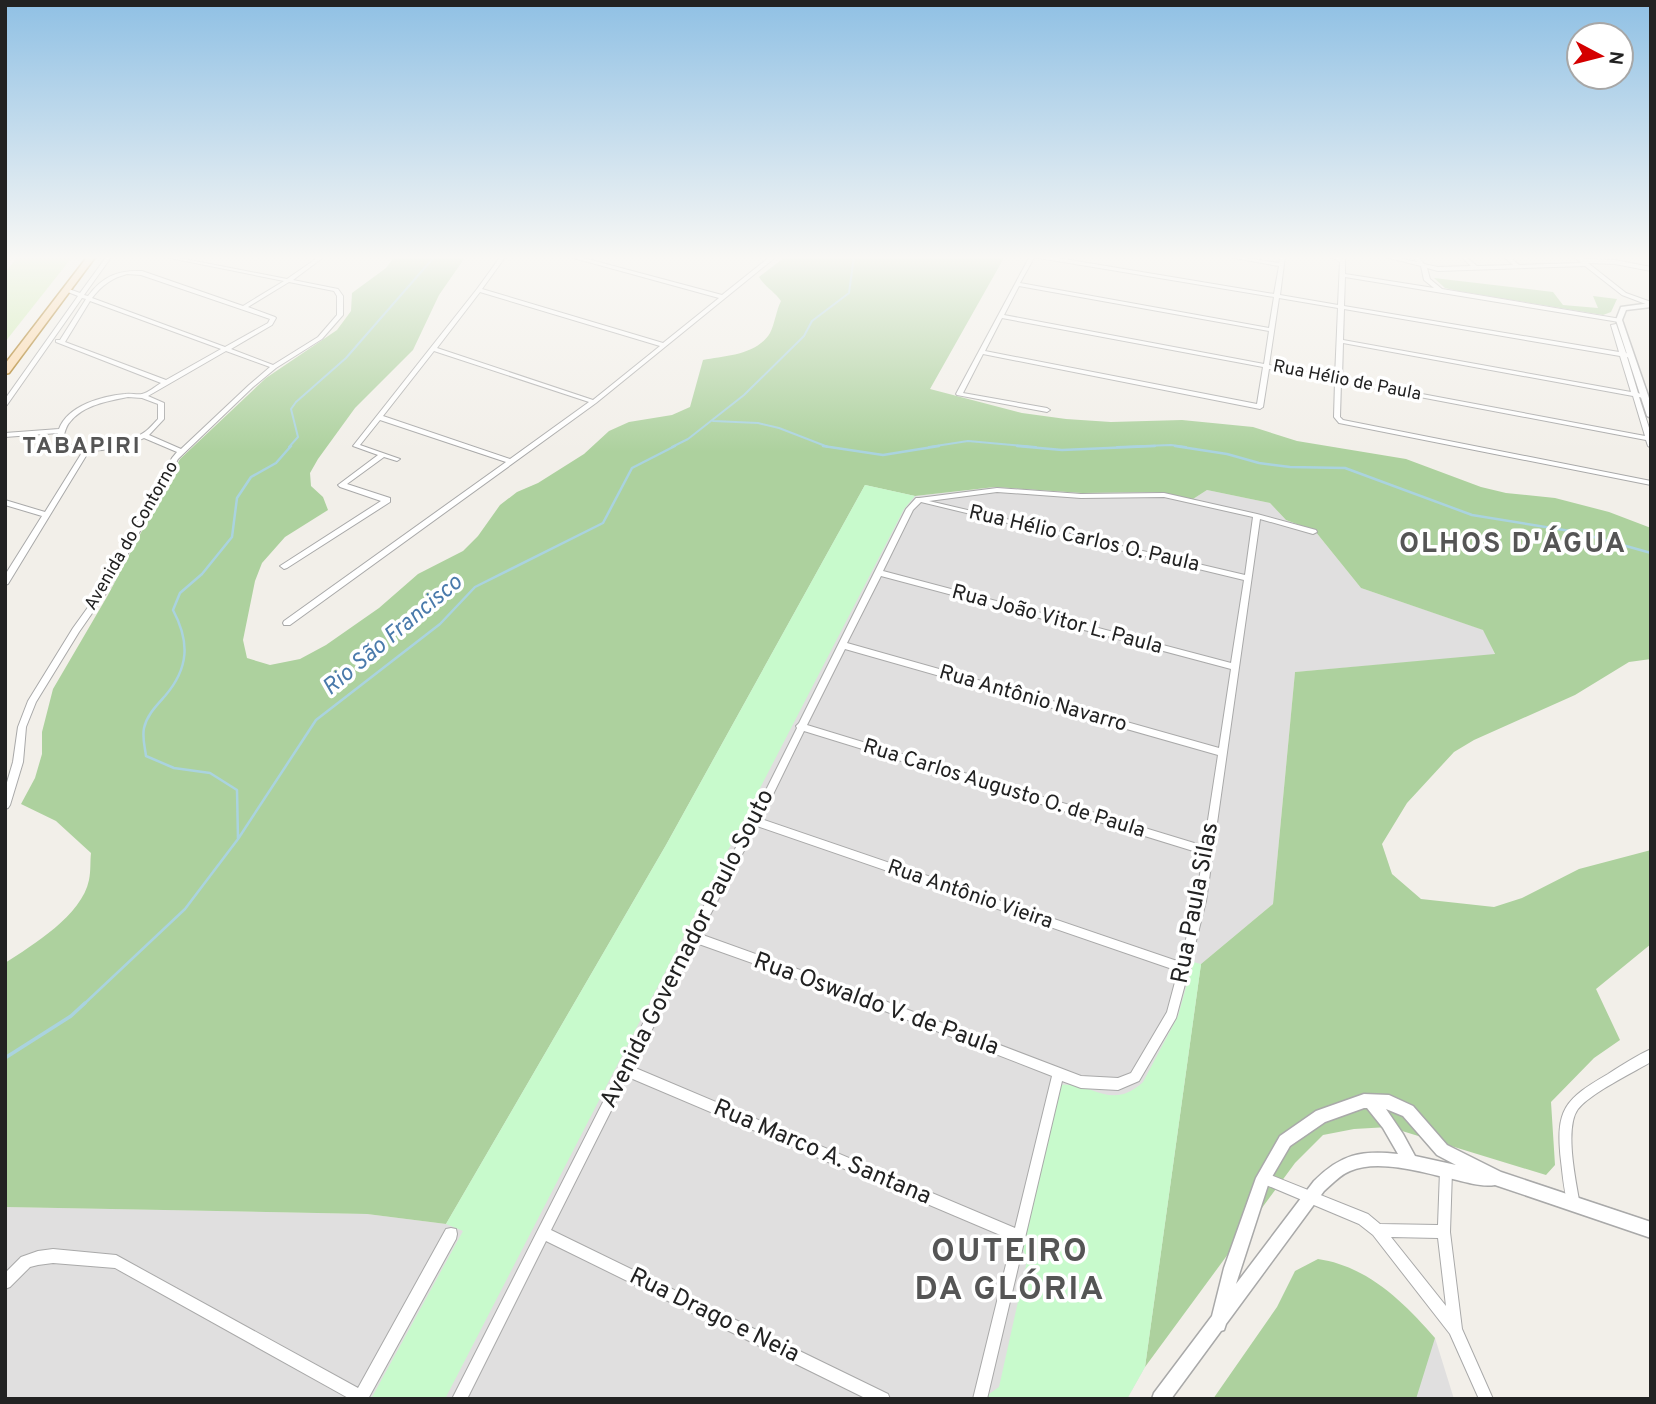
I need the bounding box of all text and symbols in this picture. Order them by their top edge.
north arrow [1565,21,1635,91]
text: N [1602,50,1628,66]
street label: Rua Hélio de Paula [1271,355,1423,407]
district label: TABAPIRI [22,433,142,462]
street label: Avenida do Contorno [80,457,184,615]
street label: Rua Hélio Carlos O. Paula [966,499,1202,579]
district label: OLHOS D'ÁGUA [1399,525,1627,563]
water label: Rio São Francisco [317,568,470,703]
street label: Rua João Vitor L. Paula [949,579,1165,661]
street label: Rua Antônio Navarro [936,659,1130,739]
street label: Rua Carlos Augusto O. de Paula [860,733,1148,845]
street label: Avenida Governador Paulo Souto [594,785,782,1113]
street label: Rua Paula Silas [1166,820,1226,986]
street label: Rua Antônio Vieira [884,854,1056,936]
street label: Rua Oswaldo V. de Paula [749,947,1003,1063]
street label: Rua Marco A. Santana [708,1093,936,1213]
district label: OUTEIRO DA GLÓRIA [915,1232,1105,1312]
street label: Rua Drago e Neia [624,1262,804,1370]

